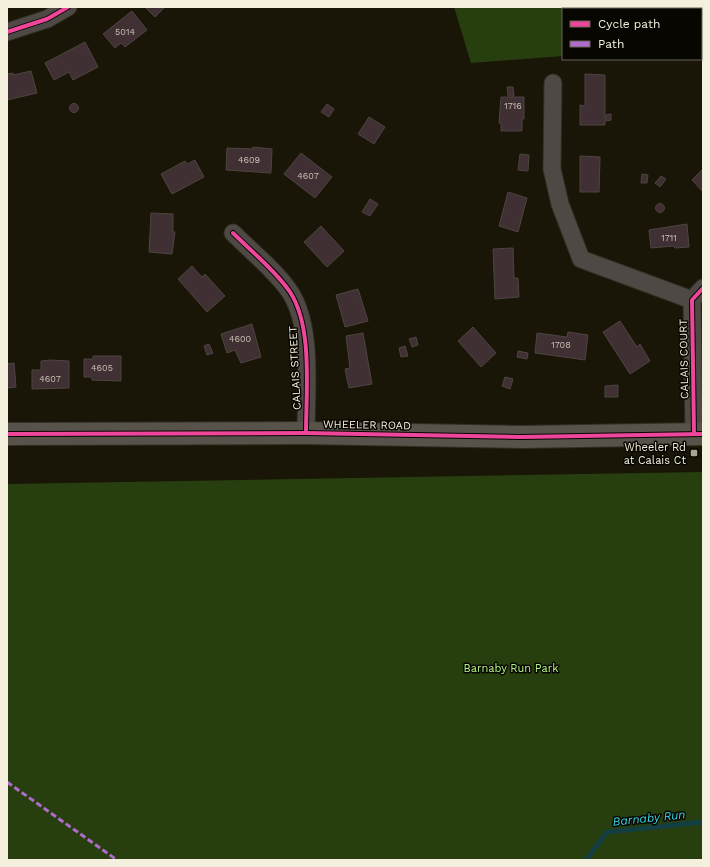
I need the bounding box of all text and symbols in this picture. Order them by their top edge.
legend [562,8,702,60]
text: Cycle path [598,17,660,31]
house number: 5014 [115,27,135,37]
text: Path [598,37,624,51]
house number: 1716 [504,101,522,111]
house number: 4609 [238,155,260,165]
house number: 4607 [297,171,319,181]
house number: 1711 [661,233,677,243]
street label: CALAIS COURT [677,319,691,399]
street label: CALAIS STREET [286,325,304,410]
house number: 4600 [229,334,251,344]
house number: 1708 [551,340,571,350]
house number: 4605 [91,363,113,373]
house number: 4607 [39,374,61,384]
street label: WHEELER ROAD [323,418,411,432]
place label: Wheeler Rd at Calais Ct [624,441,686,467]
marker: Wheeler Rd at Calais Ct [689,448,699,458]
park label: Barnaby Run Park [463,662,559,675]
water label: Barnaby Run [612,807,686,829]

